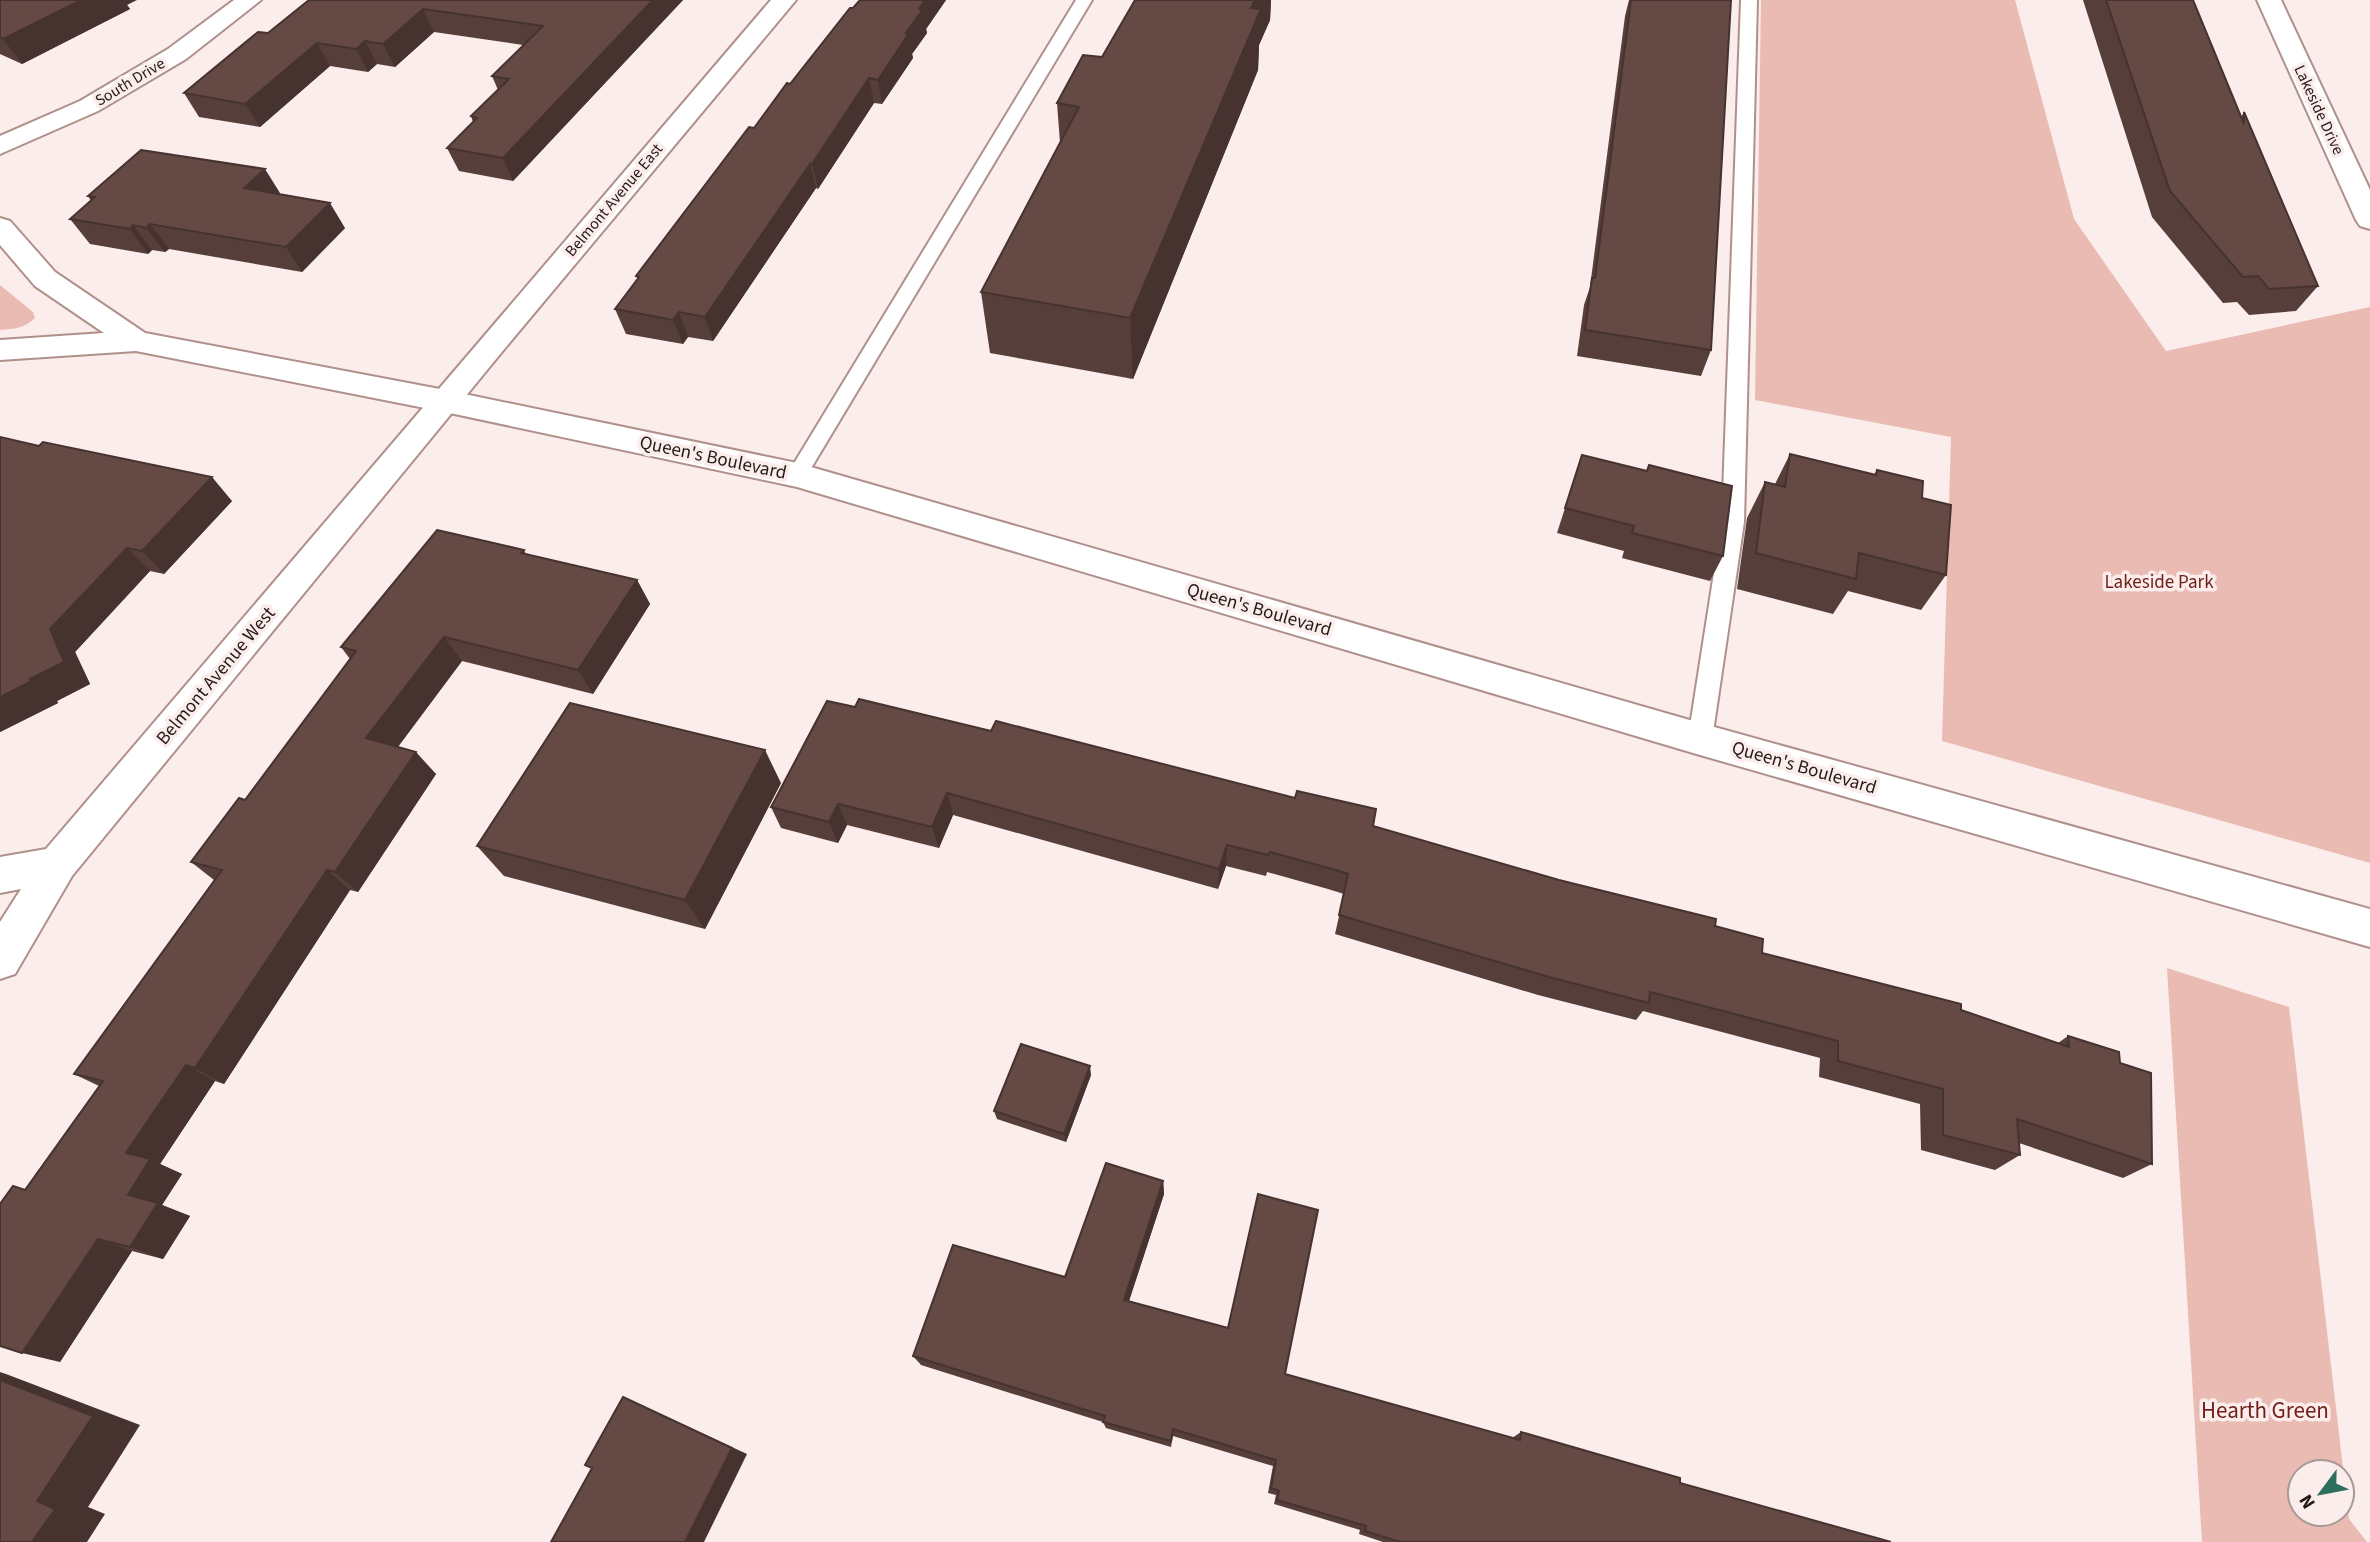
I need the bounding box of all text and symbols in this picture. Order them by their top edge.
street label: South Drive [91,52,169,111]
street label: Lakeside Drive [2289,62,2349,159]
street label: Belmont Avenue East [560,138,668,261]
street label: Queen's Boulevard [637,429,789,487]
park label: Lakeside Park [2104,569,2214,596]
street label: Queen's Boulevard [1183,576,1335,644]
street label: Belmont Avenue West [150,601,282,751]
street label: Queen's Boulevard [1728,734,1880,802]
park label: Hearth Green [2201,1394,2329,1427]
north arrow [2286,1458,2356,1528]
text: N [2293,1489,2323,1514]

